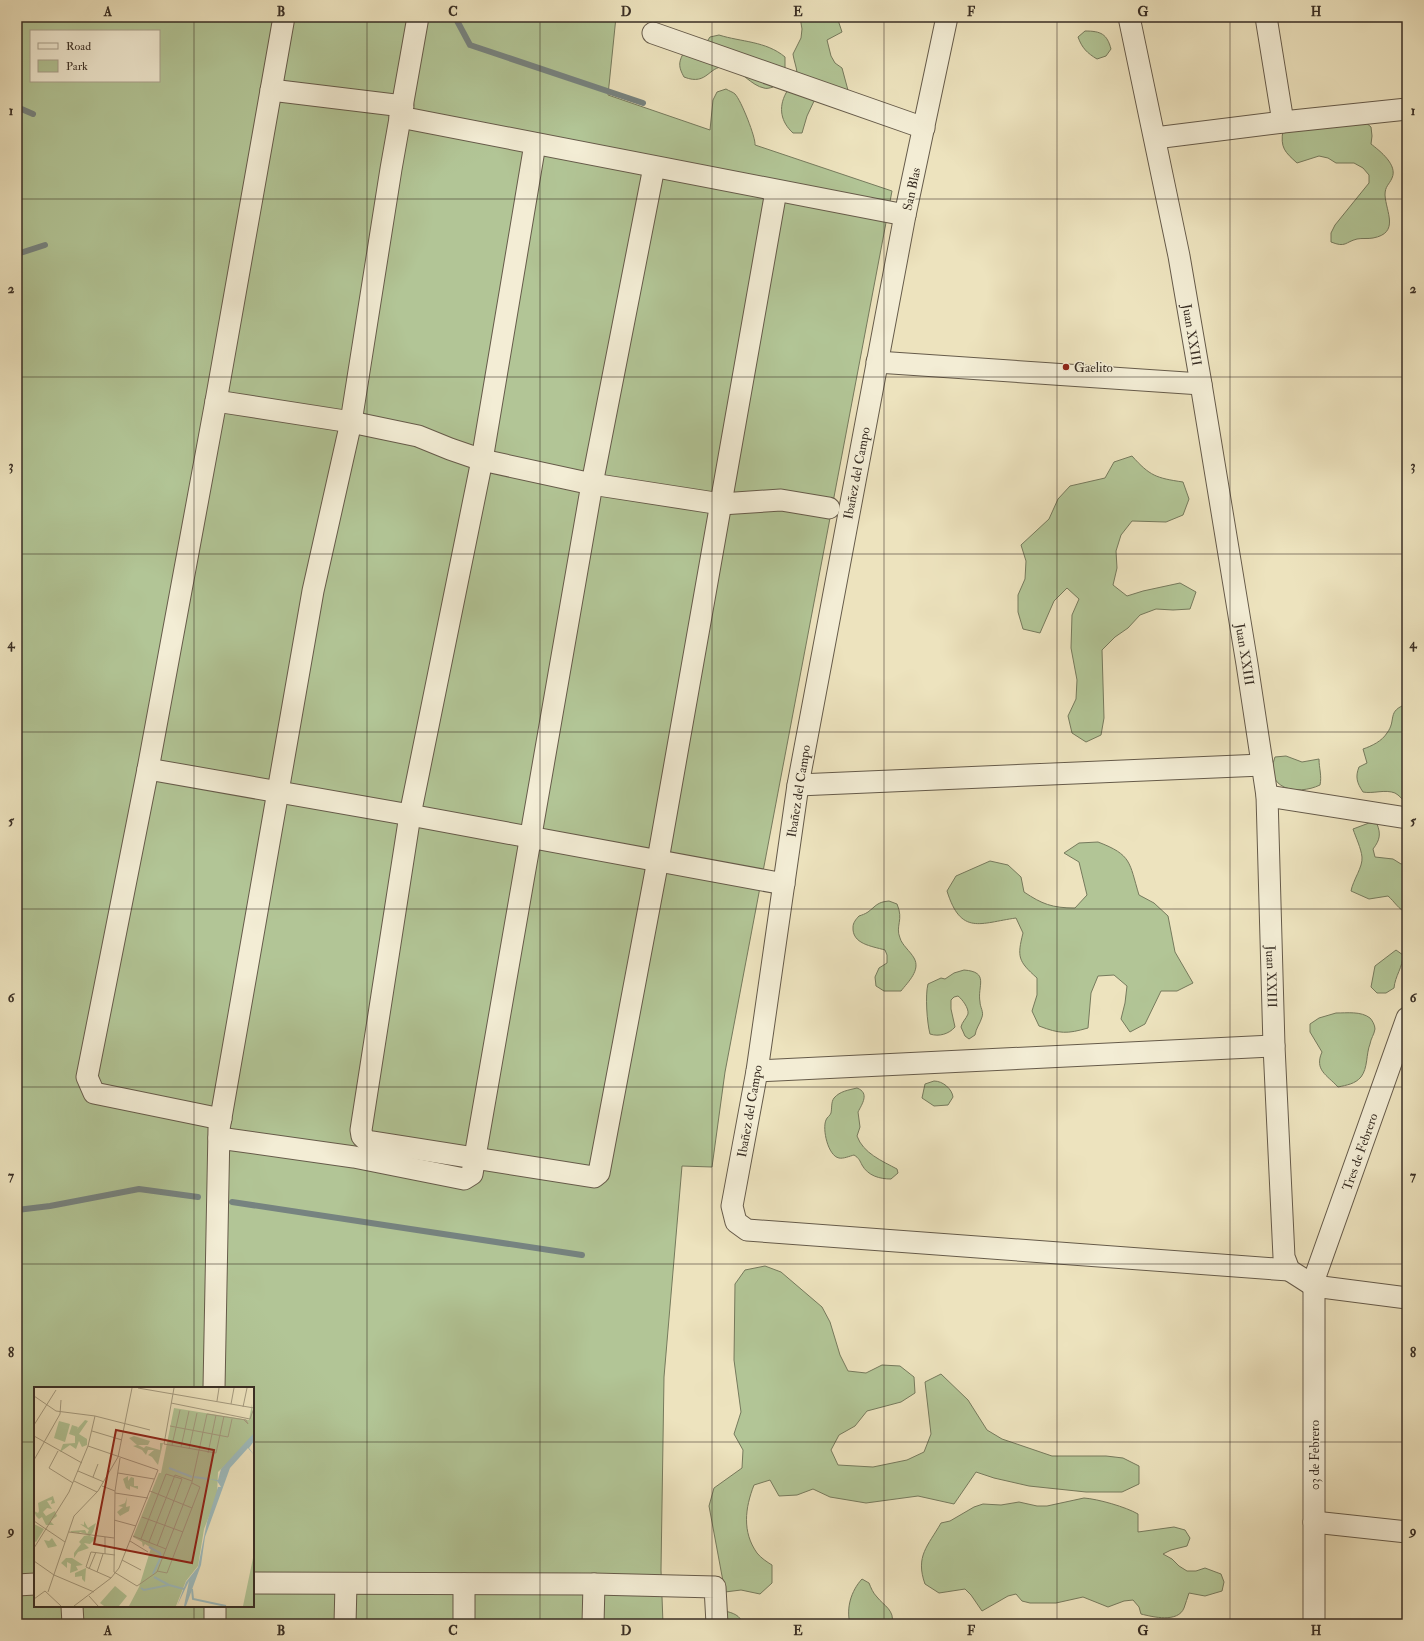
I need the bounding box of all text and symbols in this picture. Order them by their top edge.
text: A [103,4,113,20]
text: B [277,4,285,20]
text: C [448,4,458,20]
text: D [621,4,632,20]
text: E [793,4,803,20]
text: F [967,4,976,20]
text: G [1138,4,1149,20]
text: H [1311,4,1322,20]
legend [30,30,160,82]
text: Road [66,39,91,54]
text: Park [66,59,88,74]
text: 1 [9,103,14,119]
text: 1 [1411,103,1416,119]
street label: San Blas [900,166,924,212]
text: 2 [8,281,15,297]
text: 2 [1410,281,1417,297]
street label: Juan XXIII [1178,302,1205,367]
place label: Gaelito [1074,360,1113,376]
marker: Gaelito [1061,362,1071,372]
street label: Ibañez del Campo [840,426,875,521]
text: 3 [9,458,14,474]
text: 3 [1411,458,1416,474]
street label: Juan XXIII [1231,621,1257,687]
text: 4 [6,636,15,652]
text: 4 [1408,636,1417,652]
street label: Ibañez del Campo [784,744,815,839]
text: 5 [8,813,14,829]
text: 5 [1410,813,1416,829]
street label: Juan XXIII [1262,944,1280,1008]
text: 6 [8,990,16,1006]
text: 6 [1410,990,1418,1006]
street label: Ibañez del Campo [734,1064,767,1159]
street label: Tres de Febrero [1339,1111,1382,1193]
text: 7 [8,1168,15,1184]
text: 7 [1410,1168,1417,1184]
text: 8 [8,1345,14,1361]
text: 8 [1410,1345,1416,1361]
inset map [34,1387,254,1607]
street label: 03 de Febrero [1307,1420,1323,1490]
text: 9 [6,1523,15,1539]
text: 9 [1408,1523,1417,1539]
text: A [103,1623,113,1639]
text: B [277,1623,285,1639]
text: C [448,1623,458,1639]
text: D [621,1623,632,1639]
text: E [793,1623,803,1639]
text: F [967,1623,976,1639]
text: G [1138,1623,1149,1639]
text: H [1311,1623,1322,1639]

